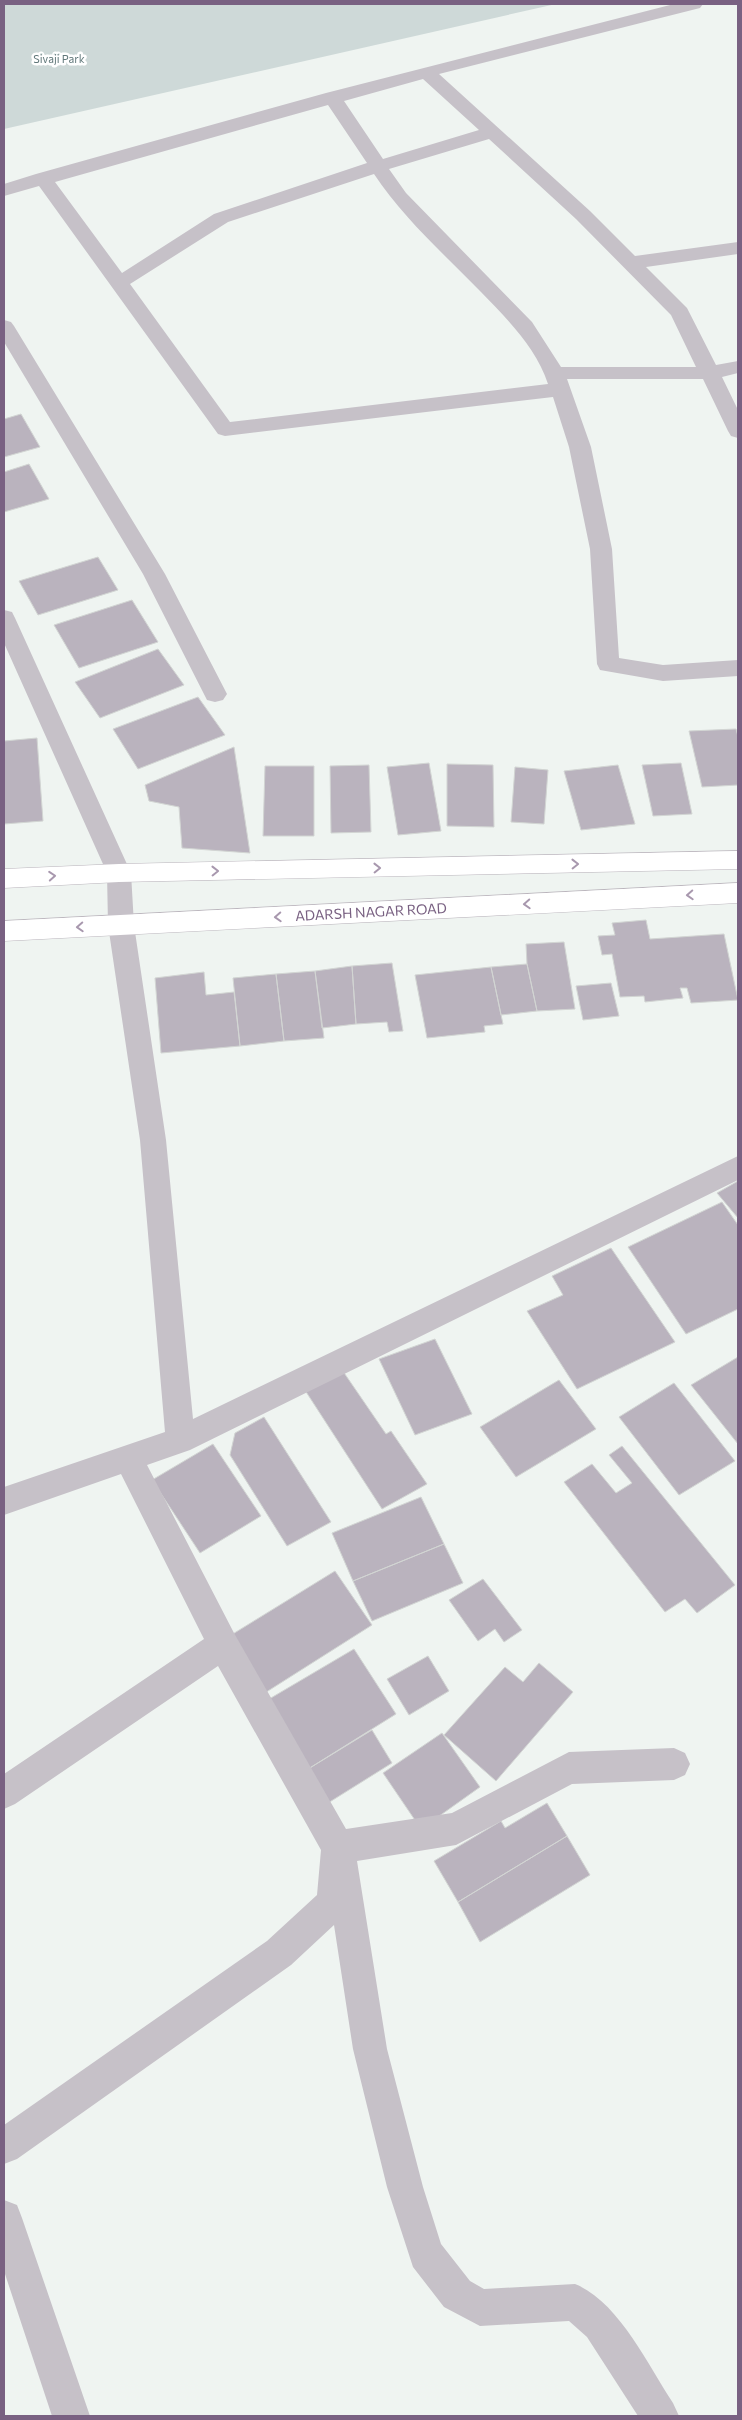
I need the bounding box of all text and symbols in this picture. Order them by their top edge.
park label: Sivaji Park [33,52,85,65]
one-way arrow [571,859,579,869]
one-way arrow [374,863,382,873]
one-way arrow [212,866,219,876]
one-way arrow [49,870,57,881]
one-way arrow [685,890,693,901]
one-way arrow [523,898,531,909]
street label: ADARSH NAGAR ROAD [295,899,447,924]
one-way arrow [273,911,281,922]
one-way arrow [76,921,84,932]

